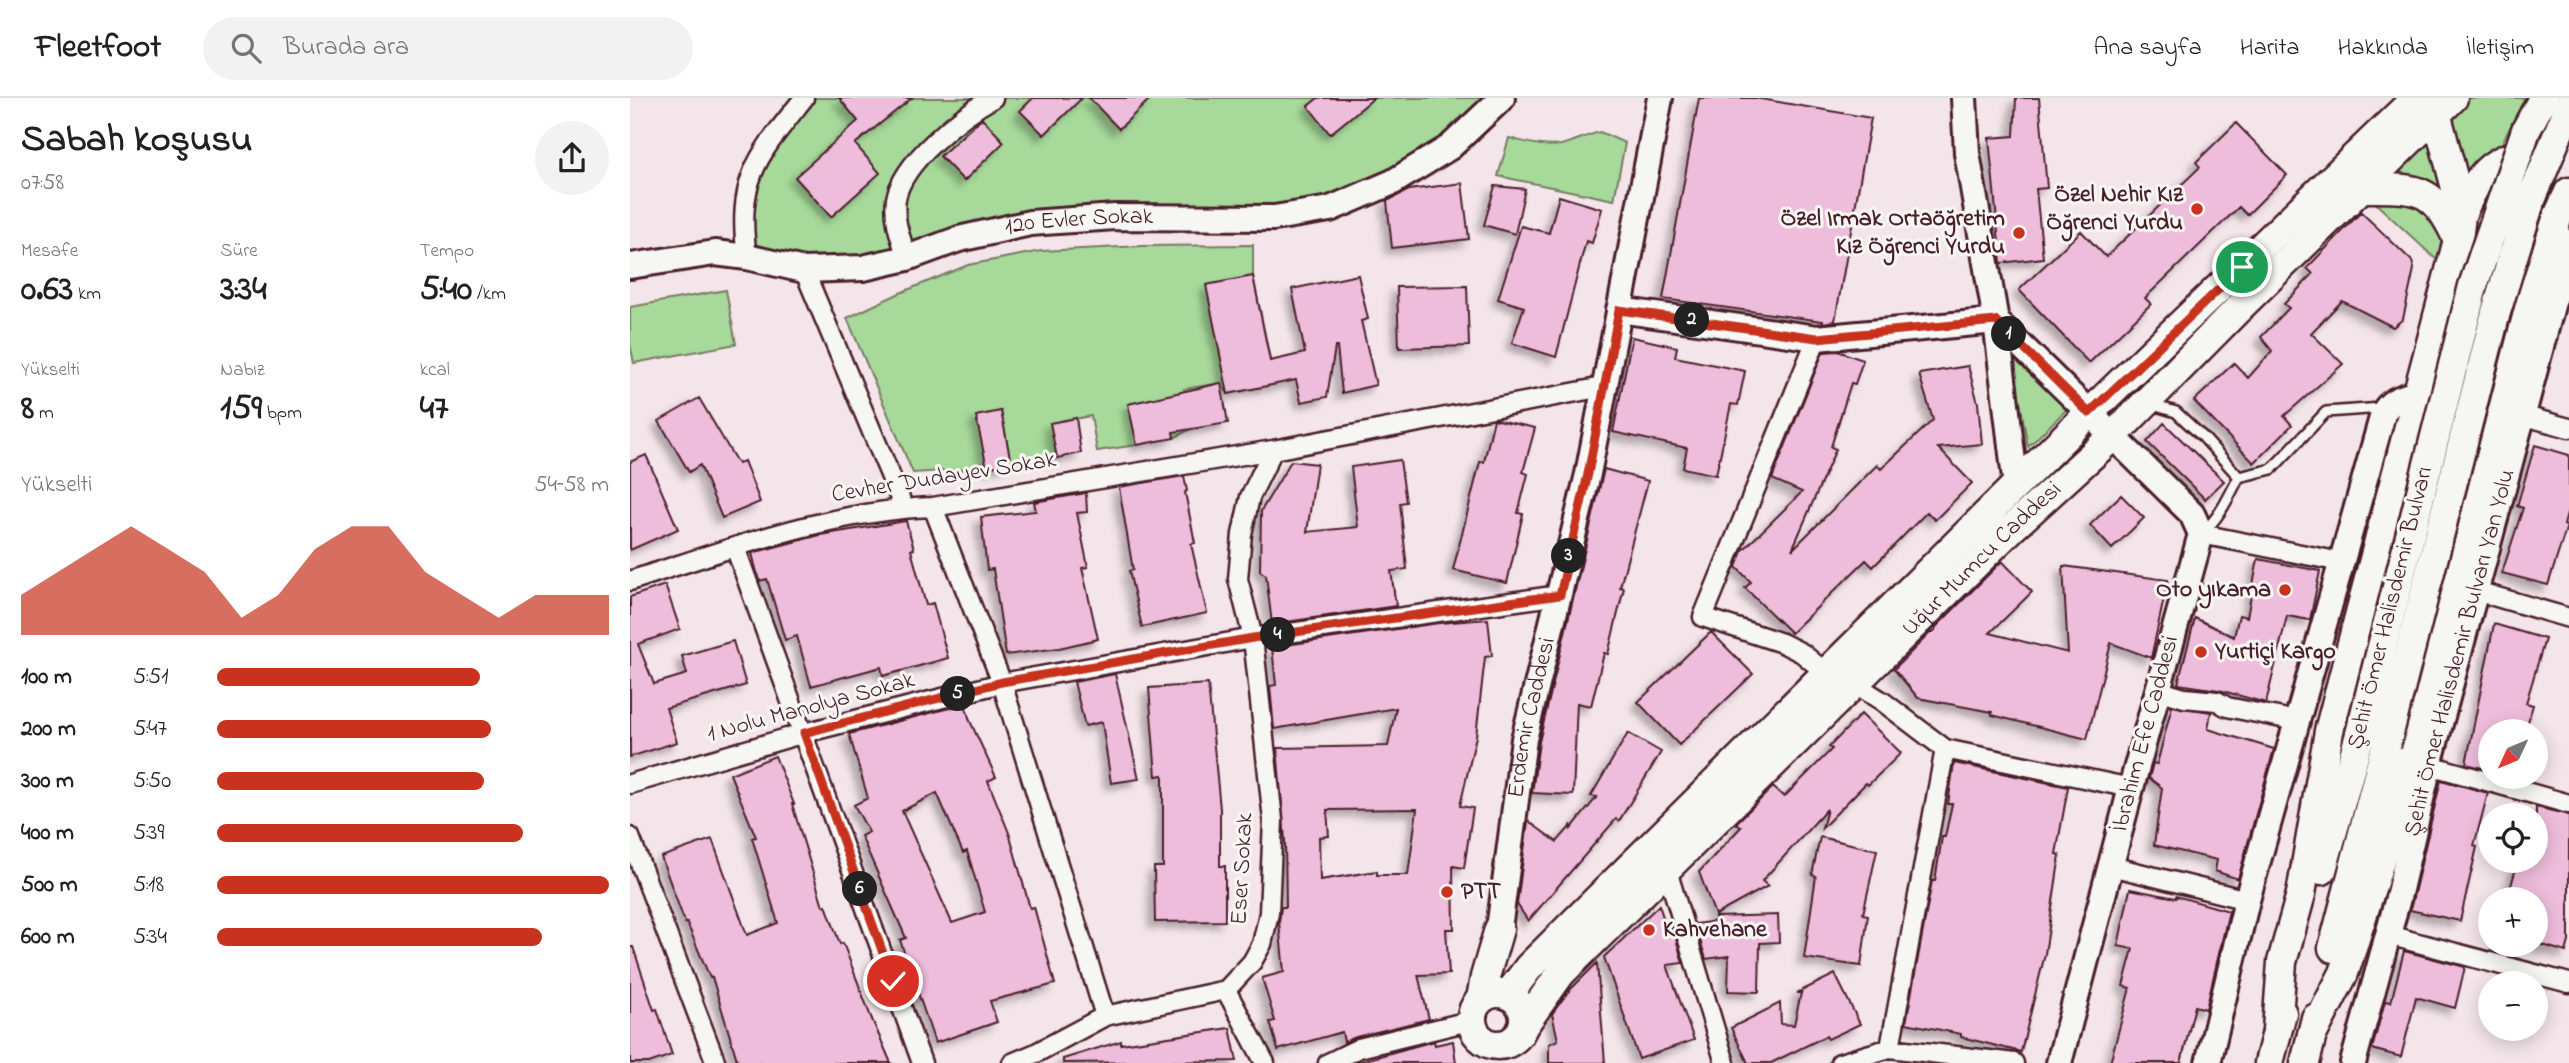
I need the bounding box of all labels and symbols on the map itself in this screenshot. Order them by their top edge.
place label: Özel Nehir Kız Öğrenci Yurdu [2046,178,2184,242]
street label: 120 Evler Sokak [1001,199,1154,246]
marker: Özel Nehir Kız Öğrenci Yurdu [2189,201,2205,217]
place label: Özel Irmak Ortaöğretim Kız Öğrenci Yurdu [1781,202,2005,266]
marker: Özel Irmak Ortaöğretim Kız Öğrenci Yurdu [2011,225,2027,241]
pin [2212,237,2272,297]
pin: 2 [1674,302,1710,338]
pin: 1 [1992,316,2026,352]
street label: Cevher Dudayev Sokak [829,443,1059,514]
street label: Şehit Ömer Halisdemir Bulvarı [2339,463,2443,753]
street label: Şehit Ömer Halisdemir Bulvarı Yan Yolu [2395,465,2525,840]
street label: Uğur Mumcu Caddesi [1894,473,2070,645]
pin: 3 [1552,538,1586,574]
place label: Oto yıkama [2156,573,2271,609]
marker: Oto yıkama [2277,582,2293,598]
pin: 4 [1260,618,1296,652]
street label: İbrahim Efe Caddesi [2103,632,2189,836]
street label: Erdemir Caddesi [1499,634,1565,800]
place label: Yurtiçi Kargo [2214,635,2336,671]
marker: Yurtiçi Kargo [2193,644,2209,660]
street label: 1 Nolu Manolya Sokak [703,663,920,754]
pin: 5 [940,676,976,712]
north arrow [2478,719,2548,789]
street label: Eser Sokak [1223,812,1263,926]
pin: 6 [842,872,877,906]
place label: PTT [1461,875,1501,910]
marker: PTT [1439,884,1455,900]
place label: Kahvehane [1663,913,1768,948]
marker: Kahvehane [1641,922,1657,938]
pin [863,951,923,1011]

